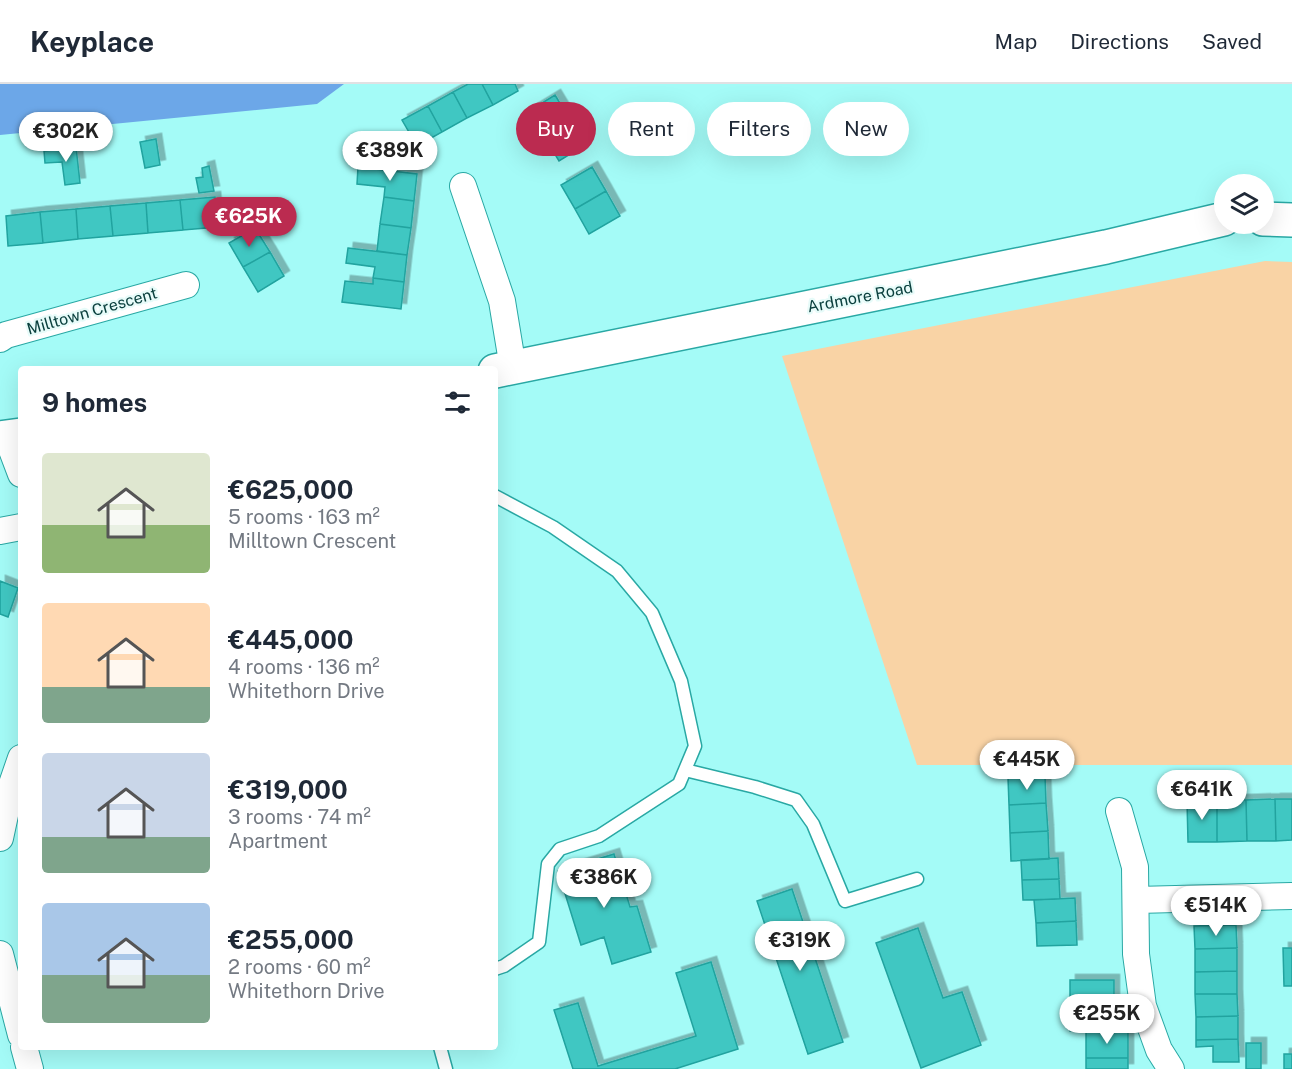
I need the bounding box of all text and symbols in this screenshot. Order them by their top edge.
text: Keyplace [30,25,154,58]
text: Map [995,29,1037,54]
text: Directions [1070,29,1169,54]
text: Saved [1202,29,1262,54]
chip: Buy [516,102,596,156]
chip: Rent [608,102,695,156]
chip: Filters [707,102,811,156]
chip: New [823,102,909,156]
pin: €302K [24,112,108,163]
text: €302K [33,119,99,143]
pin: €389K [348,131,432,182]
text: €389K [356,138,424,162]
map controls [1214,174,1274,234]
button: layers [1214,174,1274,234]
pin: €625K [207,197,291,248]
text: €625K [216,204,282,228]
street label: Ardmore Road [806,277,914,317]
street label: Milltown Crescent [25,283,159,339]
icon: filters [441,386,474,419]
text: 9 homes [42,387,147,418]
text: €625,000 [228,474,353,505]
icon: home [90,477,162,549]
text: 5 rooms · 163 m² [228,505,380,529]
text: Milltown Crescent [228,529,396,553]
text: €445,000 [228,624,354,655]
icon: home [90,627,162,699]
text: 4 rooms · 136 m² [228,655,380,679]
text: Whitethorn Drive [228,679,385,703]
pin: €445K [985,740,1069,791]
text: €445K [994,747,1060,771]
pin: €641K [1160,770,1244,821]
text: €319,000 [228,774,348,805]
icon: home [90,777,162,849]
text: €641K [1171,777,1233,801]
text: 3 rooms · 74 m² [228,805,371,829]
text: Apartment [228,829,328,853]
pin: €386K [562,858,646,909]
text: €386K [570,865,638,889]
pin: €514K [1174,886,1258,937]
text: €514K [1185,893,1247,917]
pin: €319K [758,921,842,972]
text: €255,000 [228,924,354,955]
icon: home [90,927,162,999]
text: €319K [769,928,831,952]
text: 2 rooms · 60 m² [228,955,371,979]
text: Whitethorn Drive [228,979,385,1003]
pin: €255K [1065,994,1149,1045]
text: €255K [1073,1001,1141,1025]

